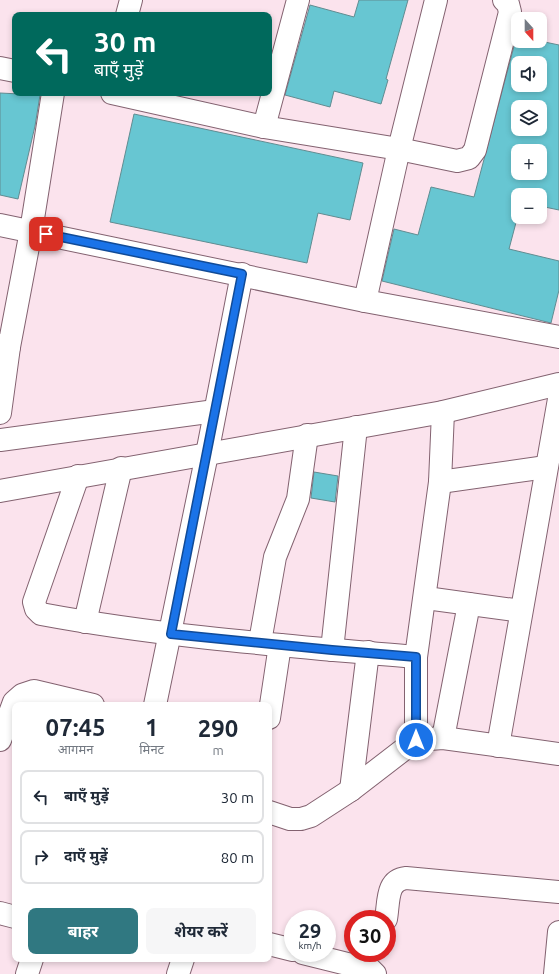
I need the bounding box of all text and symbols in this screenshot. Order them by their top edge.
north arrow [511,12,547,48]
map controls [511,12,547,224]
text: 30 m [94,26,156,57]
icon: left [28,28,80,80]
button: sound [511,56,547,92]
text: बाएँ मुड़ें [94,59,143,79]
button: layers [511,100,547,136]
button: + [511,144,547,180]
button: − [511,188,547,224]
pin [29,217,63,251]
icon: arrive [35,223,57,245]
text: 07:45 [46,714,106,741]
text: 1 [145,714,158,741]
text: 290 [198,715,238,742]
position arrow [395,719,437,761]
text: आगमन [58,742,93,756]
text: मिनट [139,742,164,756]
text: m [212,743,224,757]
icon: left [30,786,52,808]
text: बाएँ मुड़ें [64,787,109,804]
text: 30 m [221,789,254,806]
icon: right [30,846,52,868]
text: दाएँ मुड़ें [64,847,108,864]
text: 80 m [221,849,254,866]
button: बाहर [28,908,138,954]
button: शेयर करें [146,908,256,954]
speed limit sign: 30 [344,910,396,962]
text: 29 [299,919,321,942]
text: km/h [298,940,322,951]

